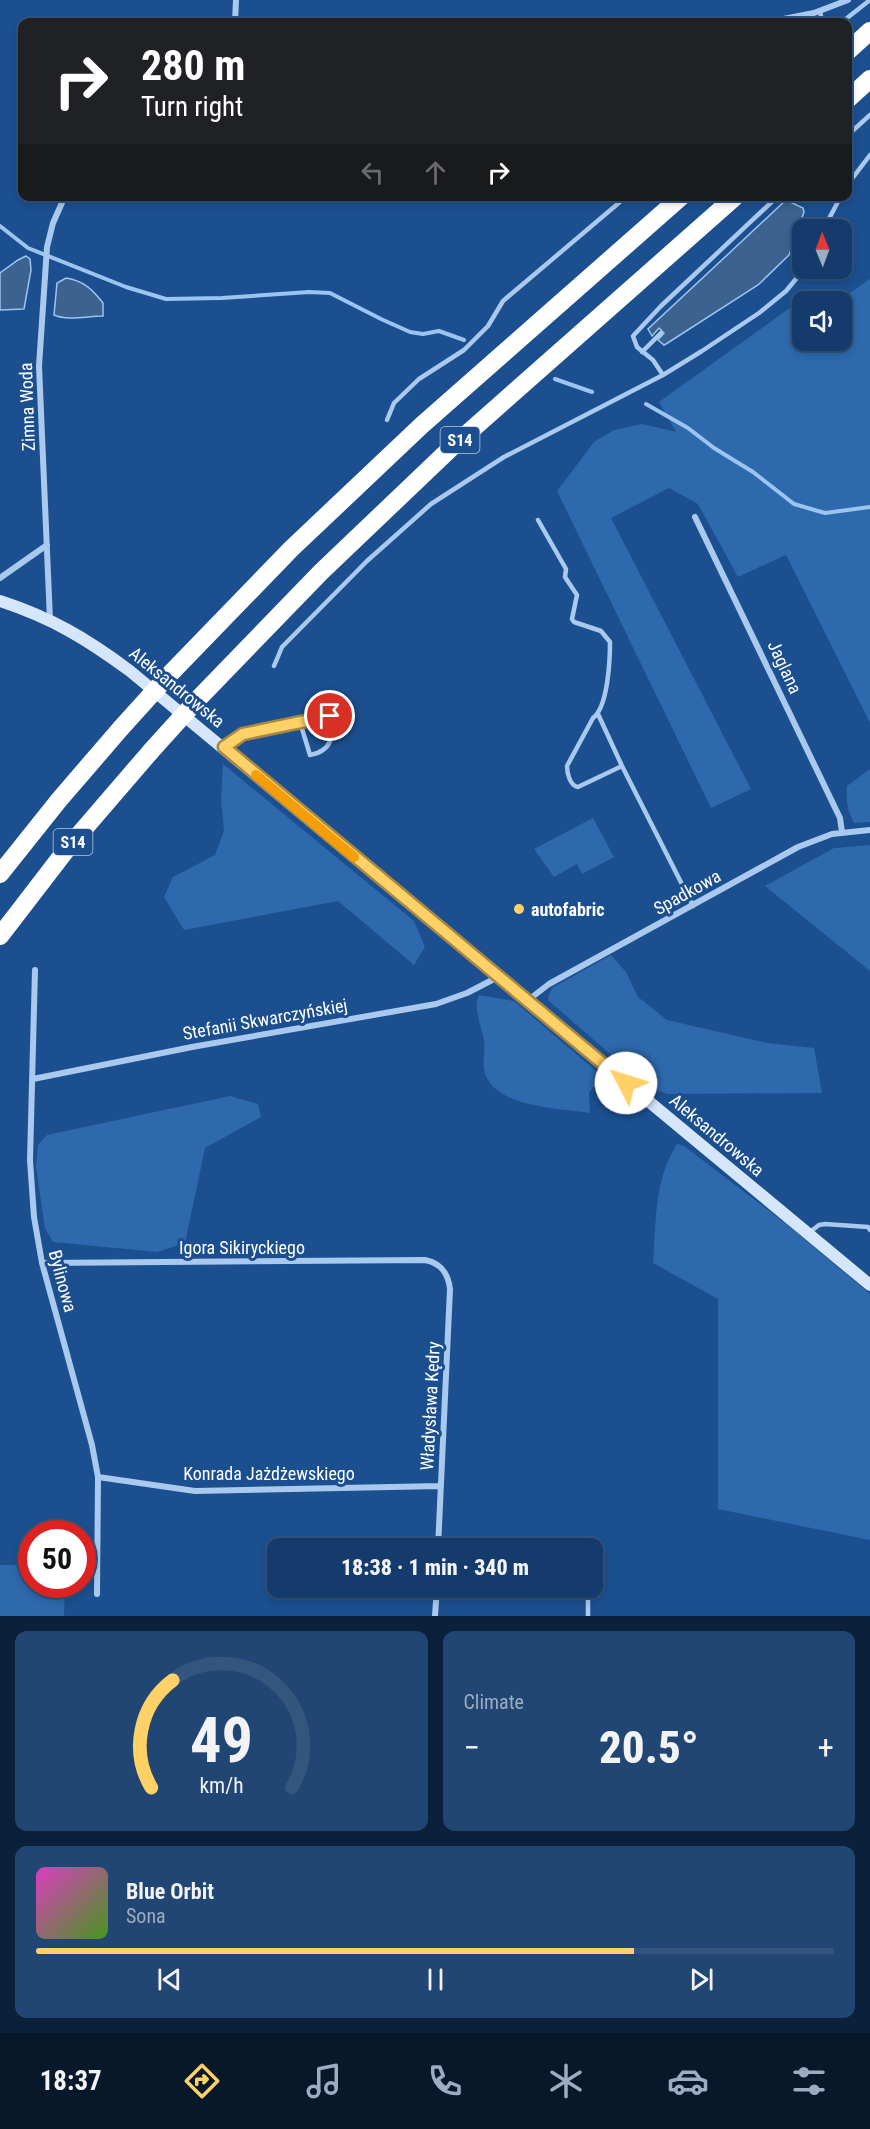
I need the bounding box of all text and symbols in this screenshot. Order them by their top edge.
text: 280 m [141,41,246,90]
icon: right [42,42,120,120]
text: Turn right [141,91,243,123]
icon: left [356,156,389,189]
icon: ahead [419,156,452,189]
icon: right [482,156,515,189]
north arrow [792,219,852,279]
map controls [792,219,852,351]
button: sound [792,291,852,351]
street label: Zimna Woda [15,362,39,452]
road number: S14 [440,427,480,453]
street label: Jaglana [764,637,806,697]
street label: Aleksandrowska [125,642,229,732]
pin [304,690,355,741]
icon: arrive [313,699,346,732]
road number: S14 [54,829,92,855]
street label: Spadkowa [650,865,724,919]
place label: autofabric [531,899,605,920]
marker: autofabric [512,902,526,916]
street label: Stefanii Skwarczyńskiej [181,994,349,1044]
position arrow [594,1051,658,1115]
street label: Aleksandrowska [666,1090,768,1180]
street label: Igora Sikiryckiego [179,1237,305,1258]
street label: Bylinowa [45,1248,81,1314]
street label: Władysława Kędry [416,1340,444,1471]
street label: Konrada Jażdżewskiego [183,1463,355,1484]
speed limit sign: 50 [18,1520,96,1598]
text: 18:38 · 1 min · 340 m [341,1555,529,1580]
text: Climate [464,1690,524,1714]
text: 49 [190,1704,253,1777]
text: 20.5° [599,1721,699,1774]
text: − [464,1728,480,1767]
text: + [818,1728,834,1767]
text: km/h [199,1773,243,1798]
text: Blue Orbit [126,1879,214,1904]
text: Sona [126,1904,166,1928]
icon: previous [153,1963,186,1996]
icon: pause [419,1963,452,1996]
icon: next [685,1963,718,1996]
icon: directions [181,2060,223,2102]
icon: music [303,2060,345,2102]
icon: phone [424,2060,466,2102]
icon: climate [545,2060,587,2102]
icon: car [667,2060,709,2102]
icon: filters [788,2060,830,2102]
text: 18:37 [40,2065,102,2097]

